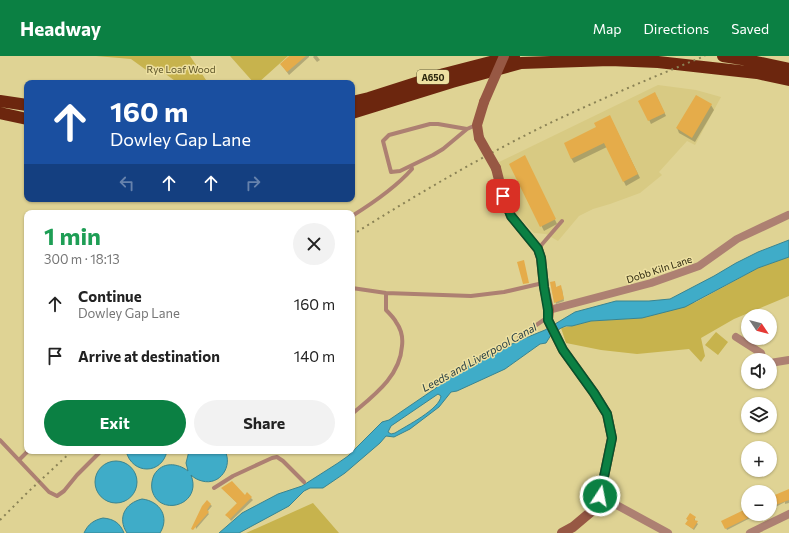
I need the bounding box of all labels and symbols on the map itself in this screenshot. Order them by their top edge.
park label: Rye Loaf Wood [147,63,216,75]
road number: A650 [417,70,449,84]
pin [486,179,520,213]
street label: Dobb Kiln Lane [625,253,693,285]
north arrow [741,309,777,345]
water label: Leeds and Liverpool Canal [419,320,539,394]
position arrow [579,475,621,517]

